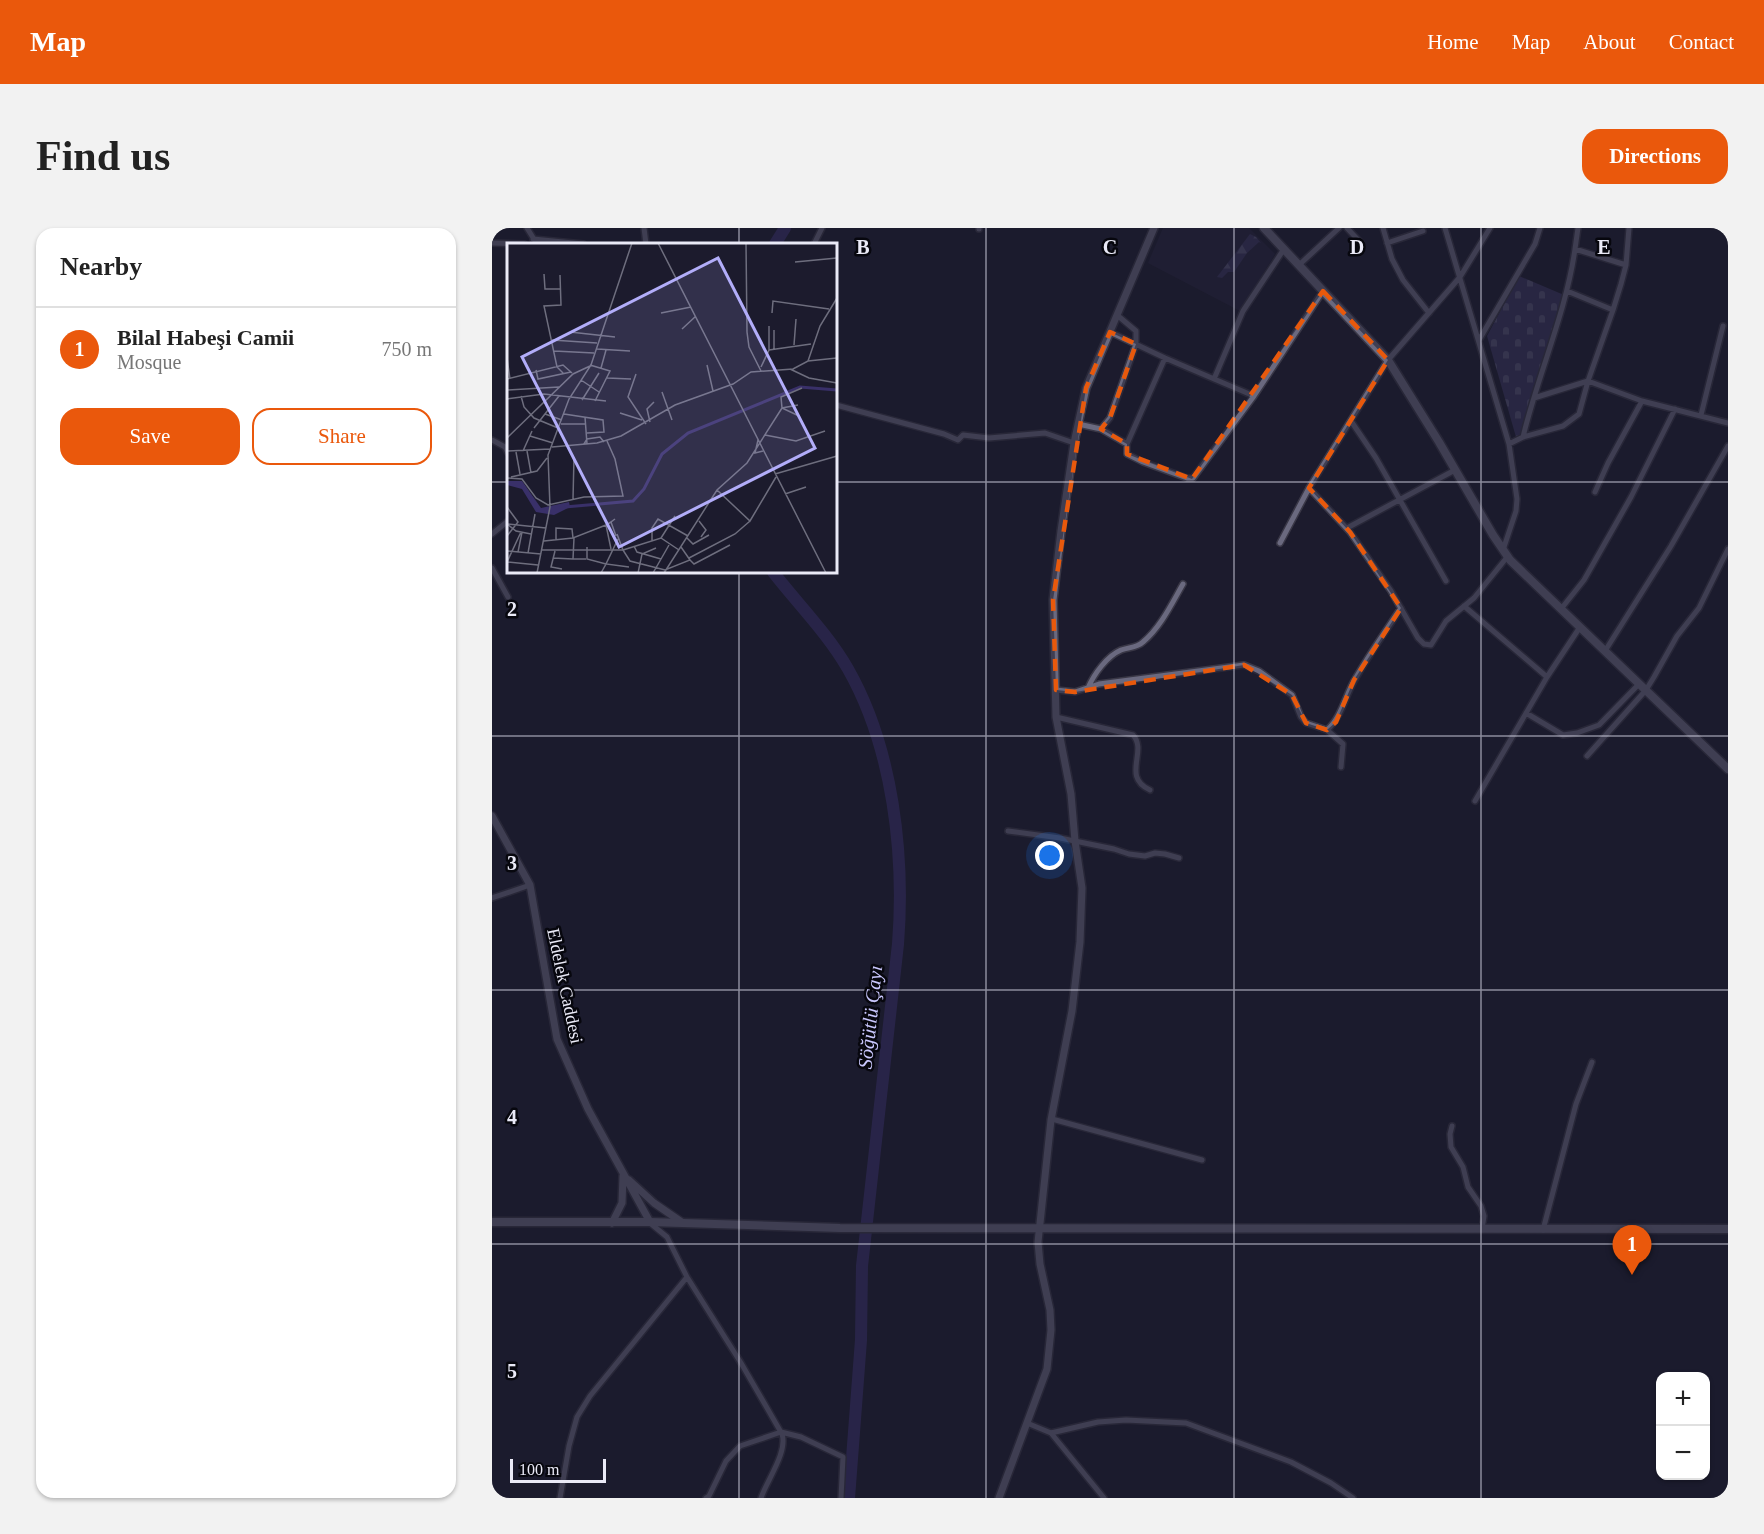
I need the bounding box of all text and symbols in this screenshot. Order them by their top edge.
text: Map [30,26,86,57]
text: Home [1427,30,1479,54]
text: Map [1512,30,1550,54]
text: About [1583,30,1636,54]
text: Contact [1669,30,1734,54]
button: Directions [1582,129,1728,184]
text: Find us [36,133,170,179]
text: B [856,236,870,258]
text: C [1103,236,1117,258]
text: D [1350,236,1364,258]
text: E [1597,236,1611,258]
inset map [507,243,837,573]
text: Nearby [60,252,142,281]
text: Bilal Habeşi Camii [117,325,294,350]
text: 1 [75,338,85,360]
text: 750 m [381,338,432,360]
text: Mosque [117,351,181,373]
button: Save [60,408,240,465]
button: Share [252,408,432,465]
text: 2 [507,598,517,620]
your location [1035,841,1064,870]
text: 3 [507,852,517,874]
street label: Eldelek Caddesi [543,926,587,1046]
water label: Söğütlü Çayı [854,964,887,1070]
text: 4 [507,1106,517,1128]
pin: 1 [1612,1226,1652,1275]
text: 5 [507,1360,517,1382]
map controls [1656,1372,1710,1480]
button: + [1656,1372,1710,1426]
button: − [1656,1426,1710,1480]
scale bar [510,1456,606,1484]
text: 100 m [519,1461,559,1478]

